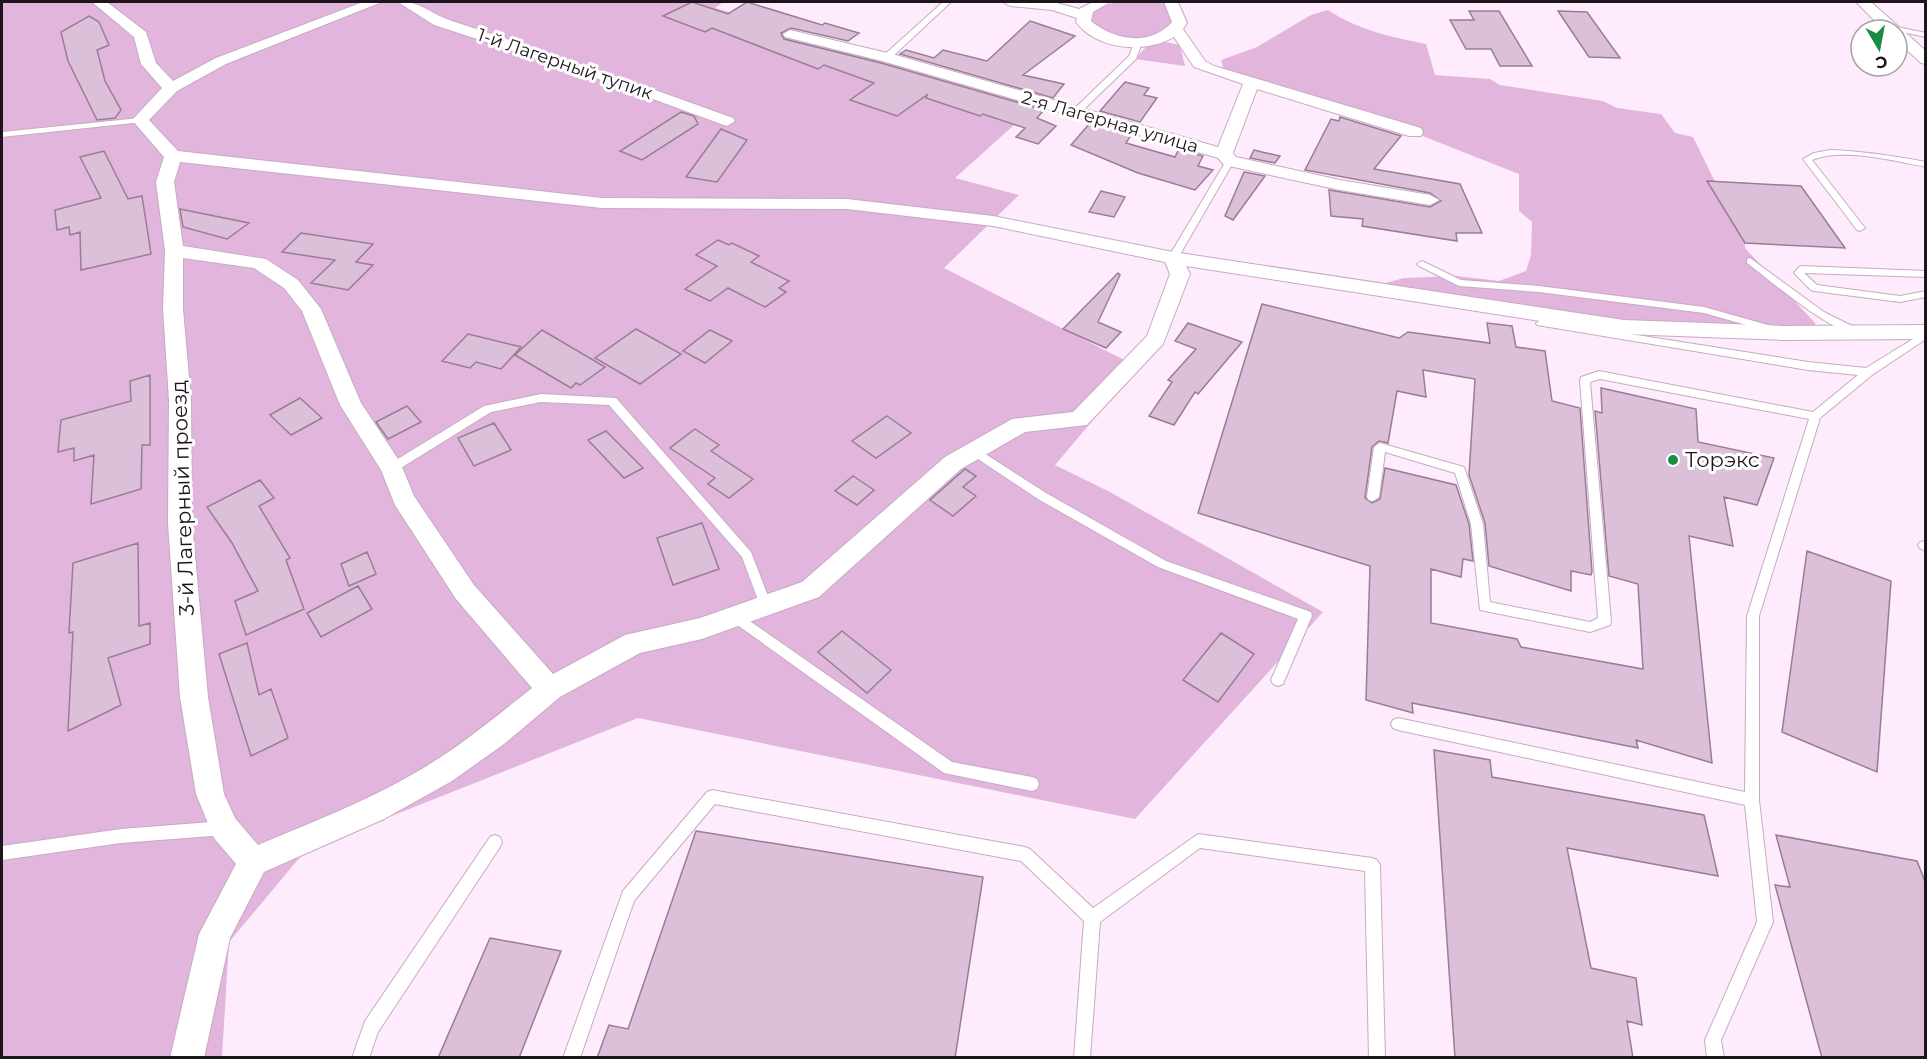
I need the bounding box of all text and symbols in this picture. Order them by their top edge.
north arrow [1849,18,1909,78]
street label: 1-й Лагерный тупик [475,24,656,104]
text: С [1874,52,1889,73]
street label: 2-я Лагерная улица [1019,86,1201,158]
street label: 3-й Лагерный проезд [166,380,199,616]
place label: Торэкс [1685,447,1760,472]
marker: Торэкс [1666,453,1680,467]

